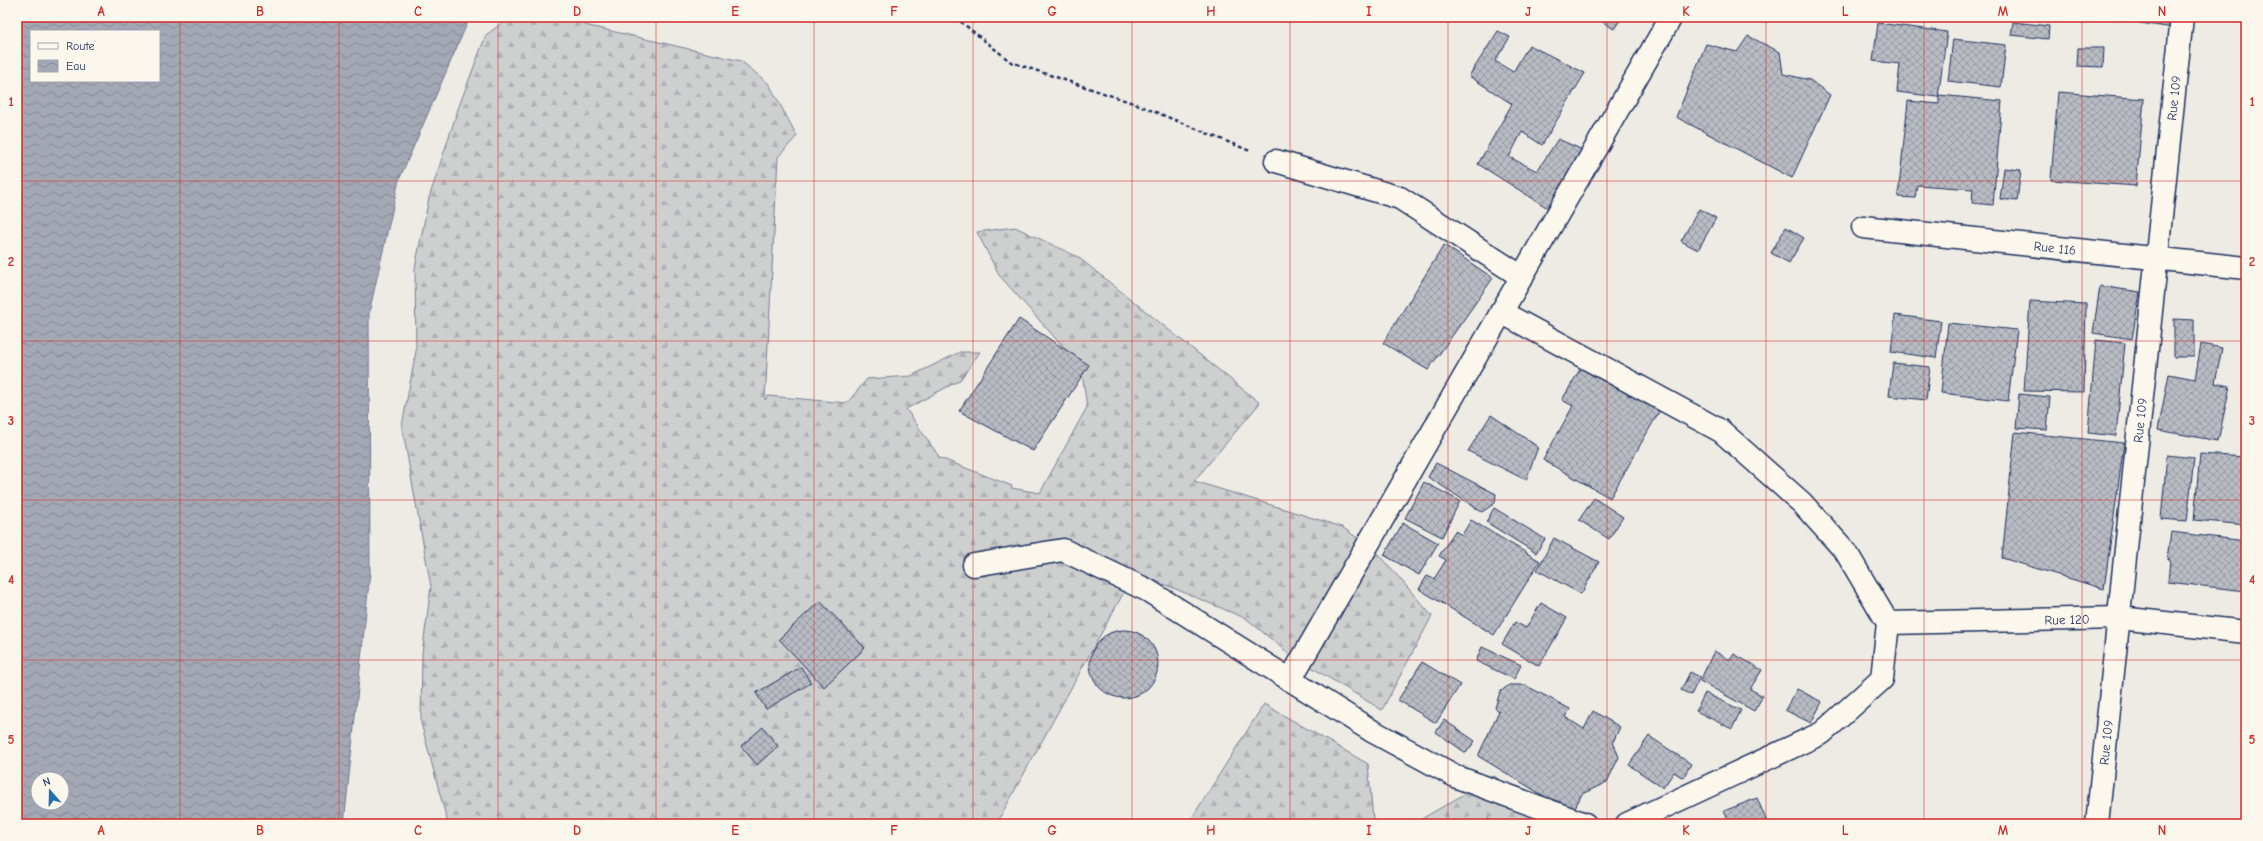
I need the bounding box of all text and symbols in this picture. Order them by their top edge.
text: A [97,4,105,19]
text: B [256,4,264,19]
text: C [414,4,422,19]
text: D [573,4,581,19]
text: E [731,4,739,19]
text: F [890,4,898,19]
text: G [1047,4,1057,19]
text: H [1206,4,1216,19]
text: I [1366,4,1372,19]
text: J [1525,4,1531,19]
text: K [1682,4,1690,19]
text: L [1842,4,1849,19]
text: M [1998,4,2009,19]
text: N [2158,4,2166,19]
legend [30,30,160,82]
text: Route [66,39,95,53]
text: Eau [66,59,86,73]
street label: Rue 109 [2164,75,2183,121]
text: 1 [8,94,14,109]
text: 1 [2249,94,2255,109]
street label: Rue 116 [2033,238,2077,257]
text: 2 [8,254,14,269]
text: 2 [2249,254,2255,269]
street label: Rue 109 [2130,397,2149,444]
text: 3 [8,413,14,428]
text: 3 [2249,413,2255,428]
text: 4 [8,572,14,587]
text: 4 [2249,572,2255,587]
street label: Rue 120 [2044,611,2090,627]
street label: Rue 109 [2096,719,2115,766]
text: 5 [8,732,15,747]
text: 5 [2249,732,2256,747]
north arrow [30,771,70,811]
text: N [41,775,52,789]
text: A [97,823,105,838]
text: B [256,823,264,838]
text: C [414,823,422,838]
text: D [573,823,581,838]
text: E [731,823,739,838]
text: F [890,823,898,838]
text: G [1047,823,1057,838]
text: H [1206,823,1216,838]
text: I [1366,823,1372,838]
text: J [1525,823,1531,838]
text: K [1682,823,1690,838]
text: L [1842,823,1849,838]
text: M [1998,823,2009,838]
text: N [2158,823,2166,838]

